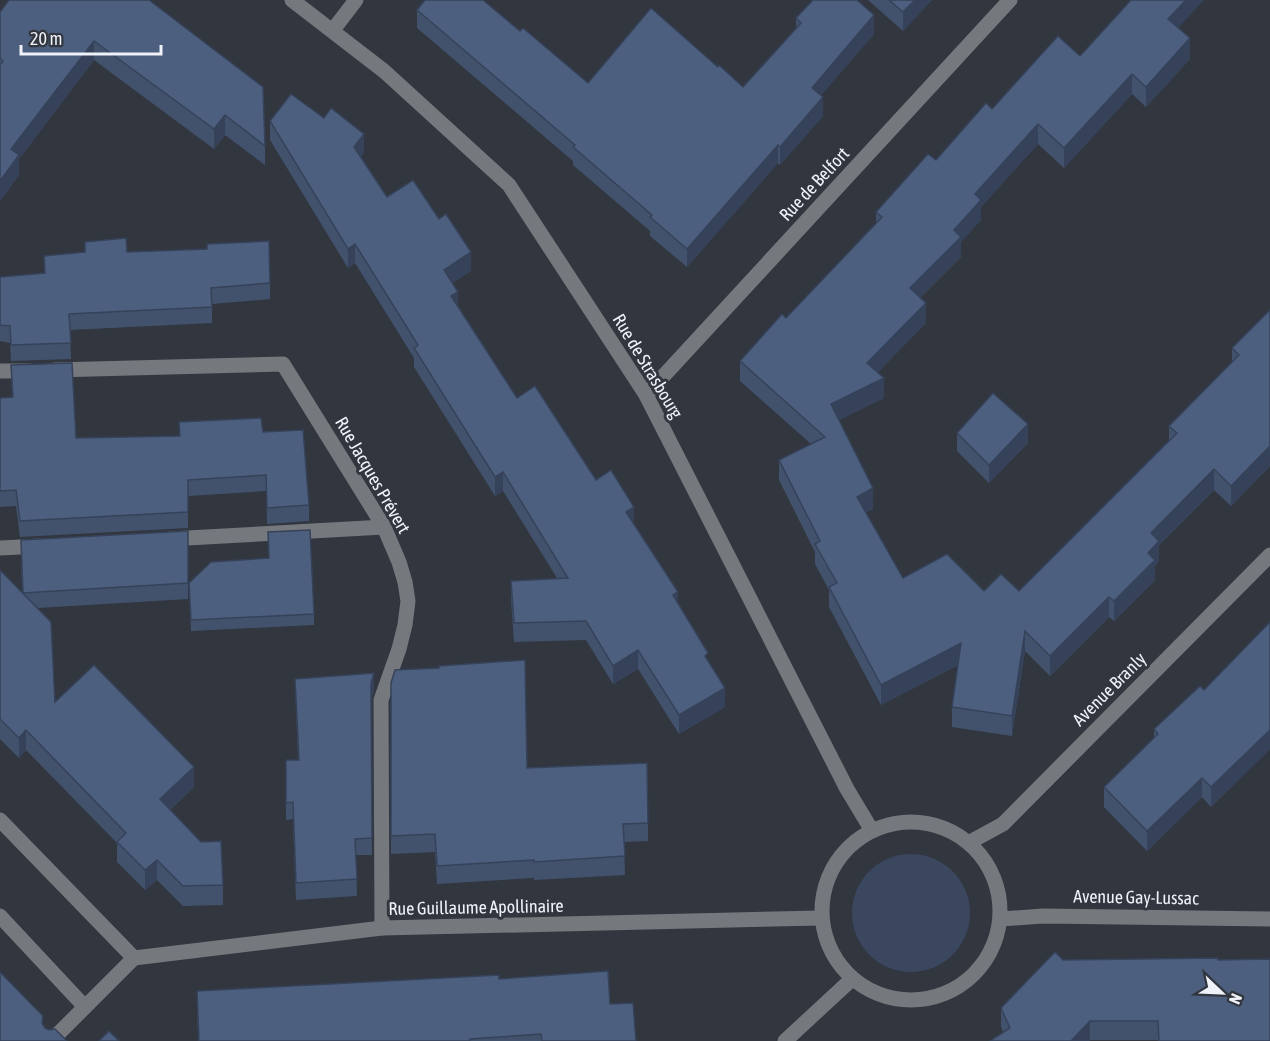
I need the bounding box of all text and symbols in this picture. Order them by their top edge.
scale bar [21,18,160,56]
text: 20 m [30,28,62,49]
street label: Rue de Belfort [775,143,853,225]
street label: Rue de Strasbourg [609,310,688,422]
street label: Rue Jacques Prévert [331,413,415,537]
street label: Avenue Branly [1068,648,1150,730]
street label: Avenue Gay-Lussac [1073,885,1199,909]
street label: Rue Guillaume Apollinaire [388,895,564,919]
north arrow [1192,963,1252,1023]
text: N [1226,991,1246,1007]

